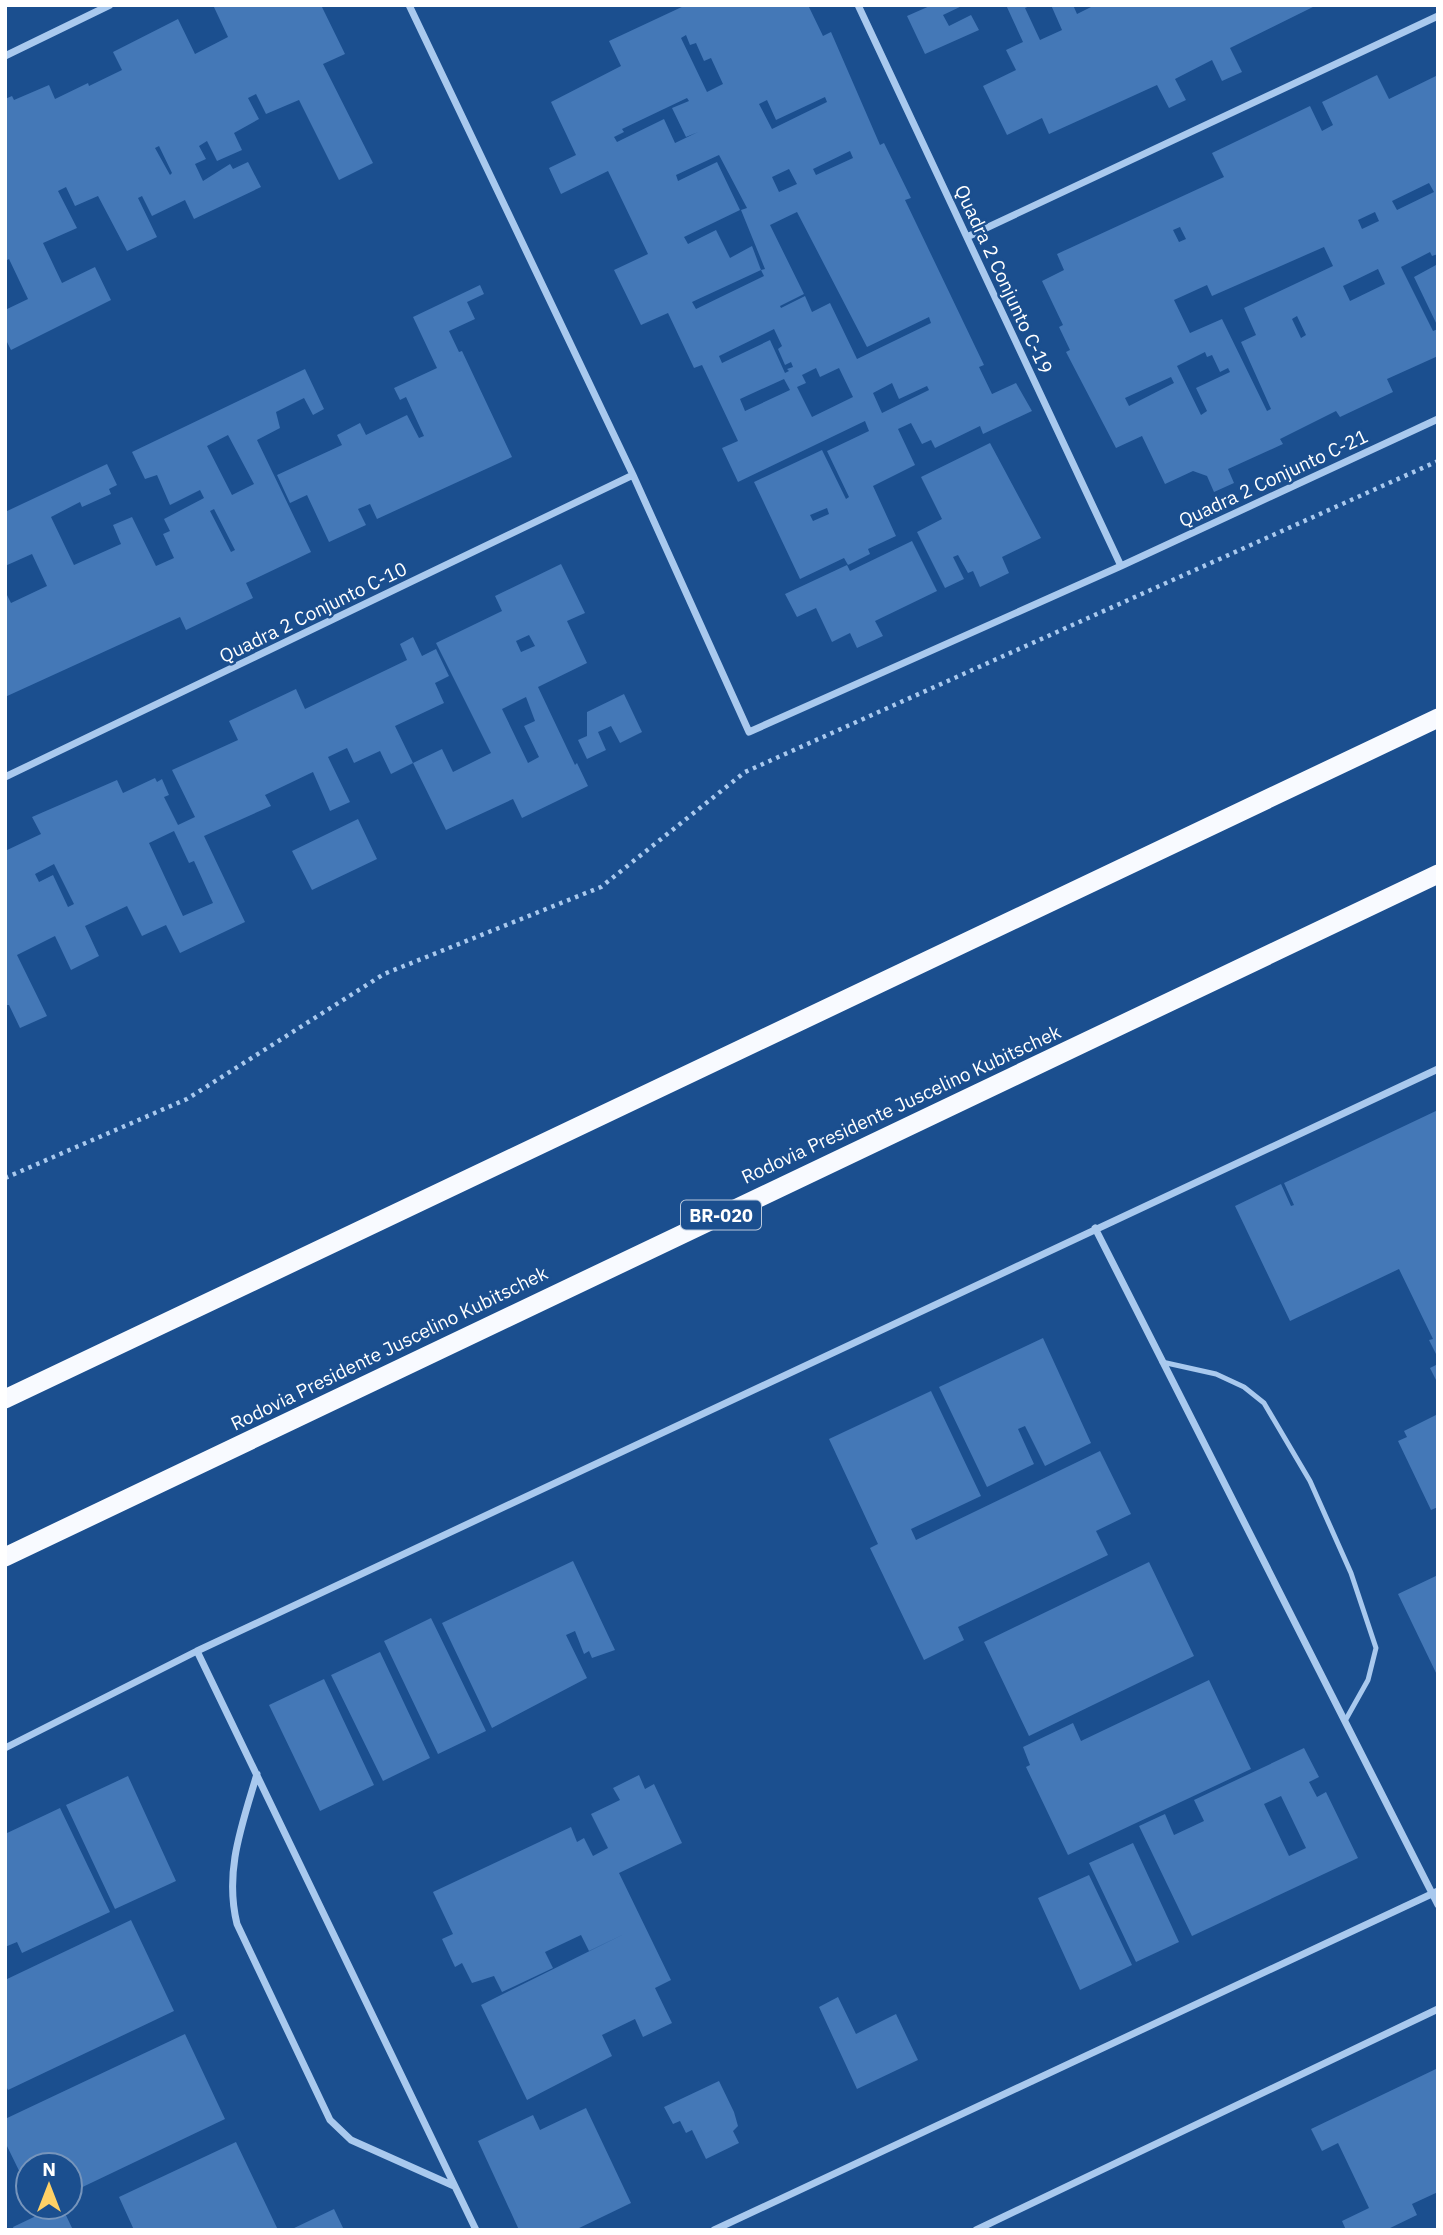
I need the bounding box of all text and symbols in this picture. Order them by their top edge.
street label: Quadra 2 Conjunto C-19 [950,181,1058,377]
street label: Quadra 2 Conjunto C-21 [1175,424,1371,532]
street label: Quadra 2 Conjunto C-10 [215,556,411,668]
street label: Rodovia Presidente Juscelino Kubitschek [737,1019,1065,1189]
road number: BR-020 [681,1200,761,1230]
street label: Rodovia Presidente Juscelino Kubitschek [227,1261,551,1435]
north arrow [14,2151,84,2221]
text: N [42,2157,56,2181]

